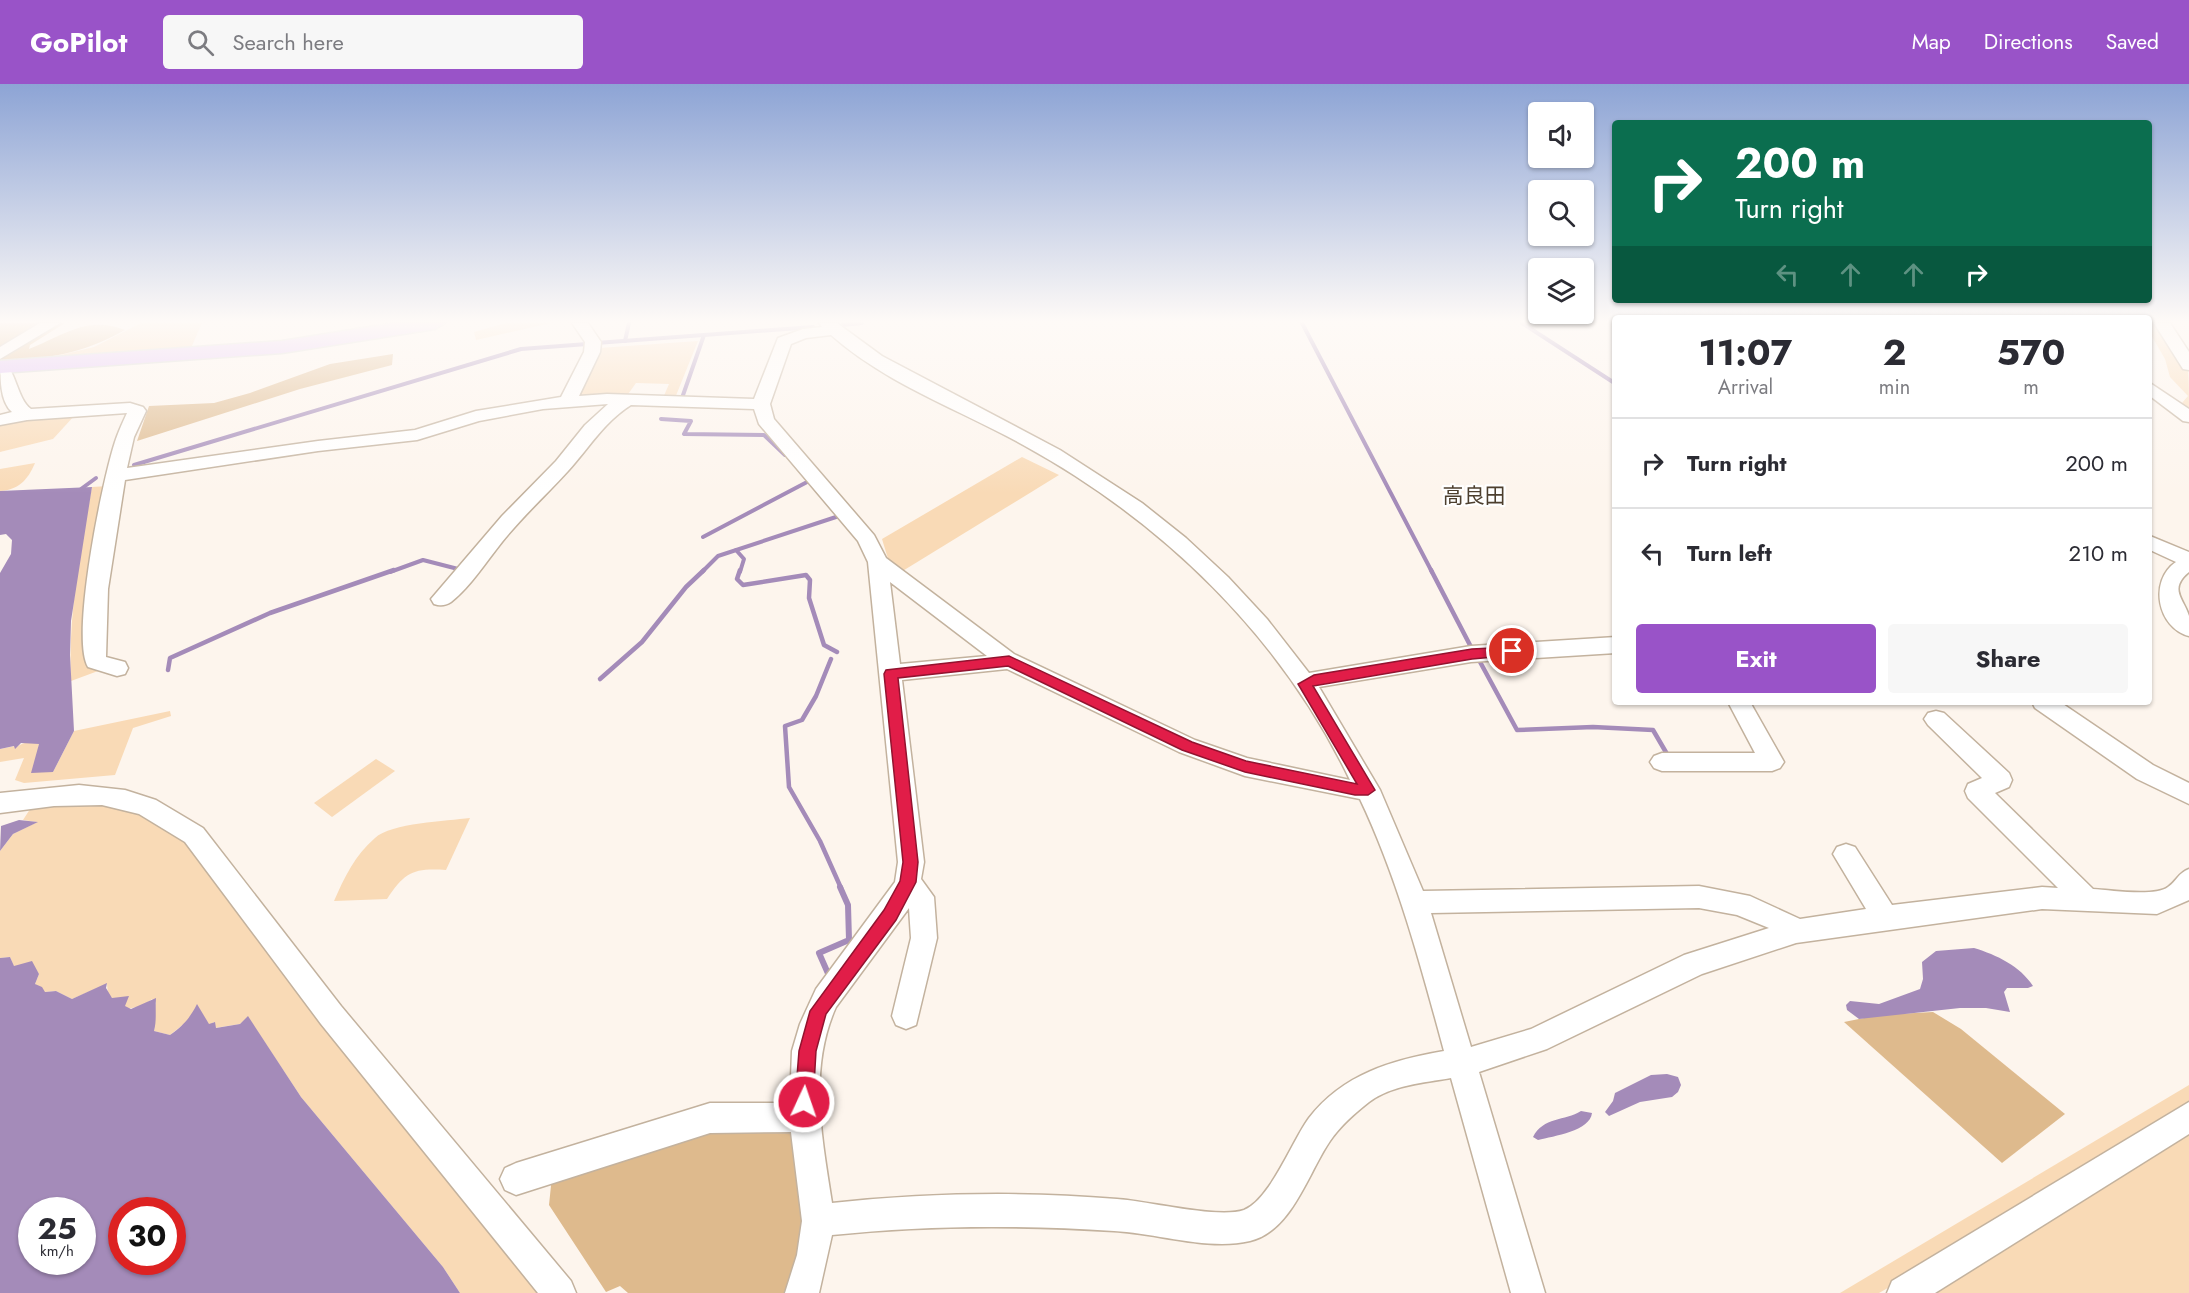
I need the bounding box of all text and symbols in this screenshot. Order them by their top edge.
search box [163,15,583,69]
text: GoPilot [30,22,127,63]
icon: search [184,26,217,59]
text: Search here [232,26,344,58]
text: Map [1912,27,1951,57]
text: Directions [1984,27,2073,57]
text: Saved [2106,27,2159,57]
map controls [1528,102,1594,324]
button: sound [1528,102,1594,168]
text: 200 m [1735,133,1865,194]
icon: right [1636,144,1714,222]
button: search [1528,180,1594,246]
text: Turn right [1735,189,1843,228]
button: layers [1528,258,1594,324]
icon: left [1771,258,1804,291]
icon: ahead [1834,258,1867,291]
icon: ahead [1897,258,1930,291]
icon: right [1960,258,1993,291]
text: 11:07 [1699,326,1792,378]
text: 2 [1883,326,1906,378]
text: 570 [1997,326,2065,378]
text: Arrival [1718,373,1773,402]
text: min [1879,373,1910,402]
text: m [2023,373,2039,402]
icon: right [1636,447,1669,480]
text: Turn right [1687,447,1787,479]
text: 200 m [2065,447,2128,479]
district label: 高良田 [1443,481,1506,511]
icon: left [1636,537,1669,570]
text: Turn left [1687,537,1772,569]
text: 210 m [2069,537,2128,569]
button: Exit [1636,624,1876,693]
button: Share [1888,624,2128,693]
pin [1486,625,1537,676]
icon: arrive [1495,634,1528,667]
position arrow [772,1070,836,1134]
speed limit sign: 30 [108,1197,186,1275]
text: 25 [37,1207,77,1250]
text: km/h [40,1240,74,1262]

